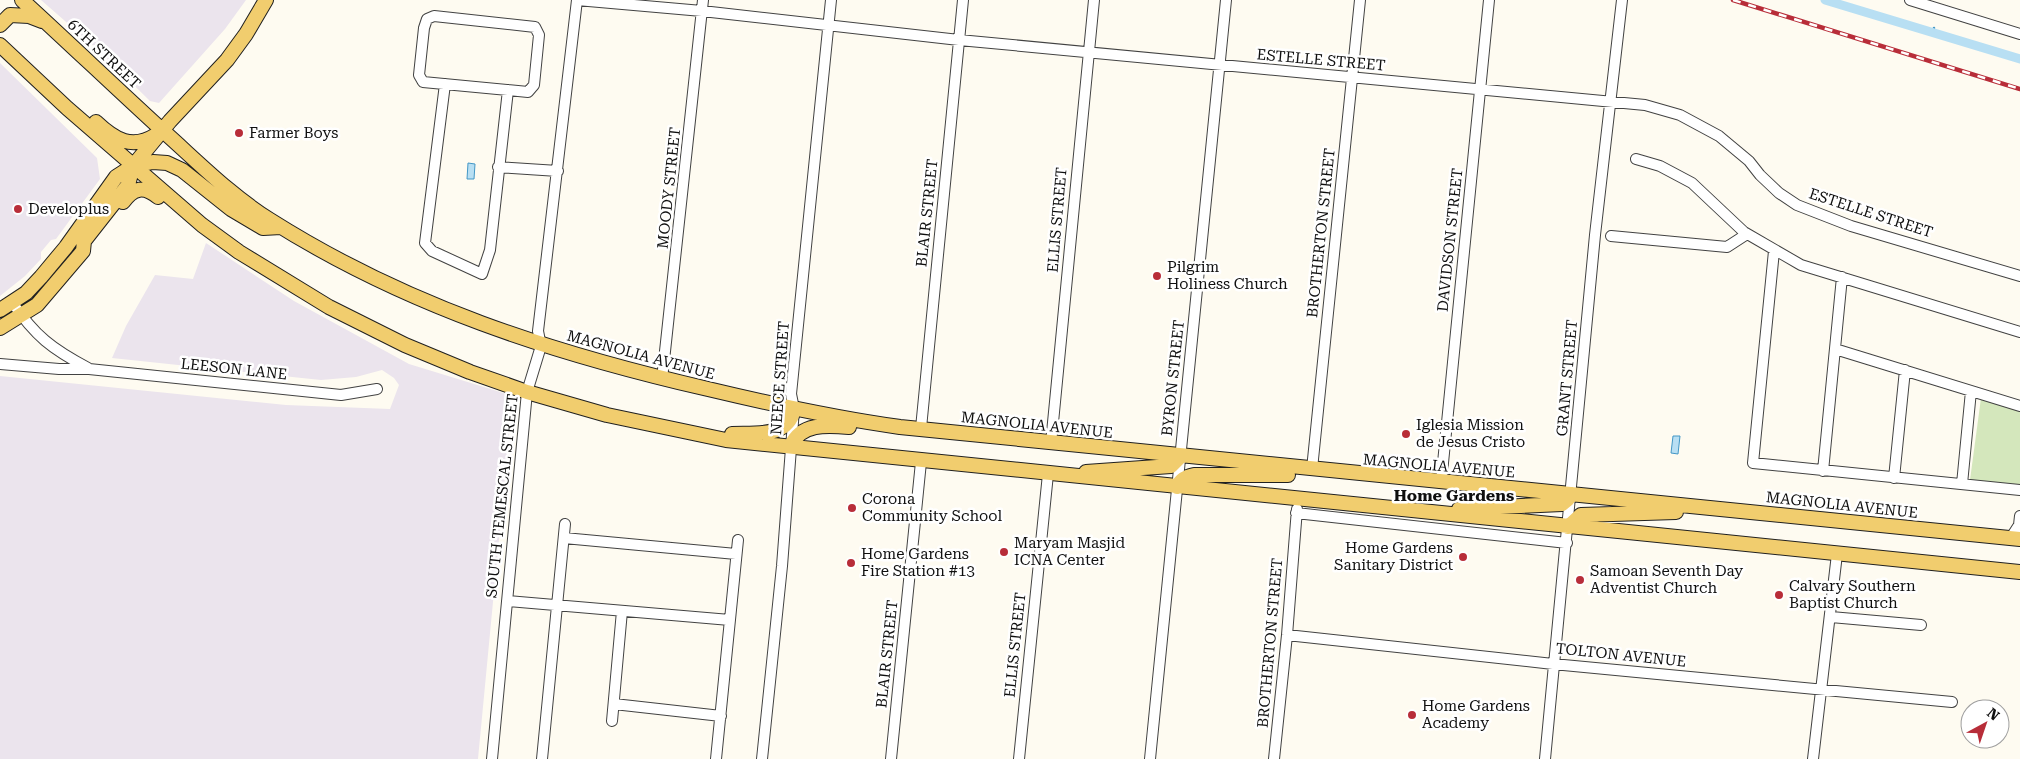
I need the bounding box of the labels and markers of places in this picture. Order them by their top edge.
place label: Farmer Boys [249,124,338,142]
marker: Farmer Boys [233,127,245,139]
place label: Developlus [28,200,109,218]
marker: Developlus [12,203,24,215]
place label: Pilgrim Holiness Church [1167,258,1288,293]
marker: Pilgrim Holiness Church [1151,270,1163,282]
place label: Iglesia Mission de Jesus Cristo [1416,416,1525,451]
marker: Iglesia Mission de Jesus Cristo [1400,428,1412,440]
place label: Corona Community School [862,490,1003,525]
marker: Corona Community School [846,502,858,514]
place label: Maryam Masjid ICNA Center [1014,534,1126,569]
place label: Home Gardens Sanitary District [1334,539,1453,574]
place label: Home Gardens Fire Station #13 [861,545,975,580]
marker: Maryam Masjid ICNA Center [998,546,1010,558]
marker: Home Gardens Sanitary District [1457,551,1469,563]
marker: Home Gardens Fire Station #13 [845,557,857,569]
place label: Samoan Seventh Day Adventist Church [1590,562,1743,597]
marker: Samoan Seventh Day Adventist Church [1574,574,1586,586]
place label: Calvary Southern Baptist Church [1789,577,1916,612]
marker: Calvary Southern Baptist Church [1773,589,1785,601]
place label: Home Gardens Academy [1422,697,1530,732]
marker: Home Gardens Academy [1406,709,1418,721]

